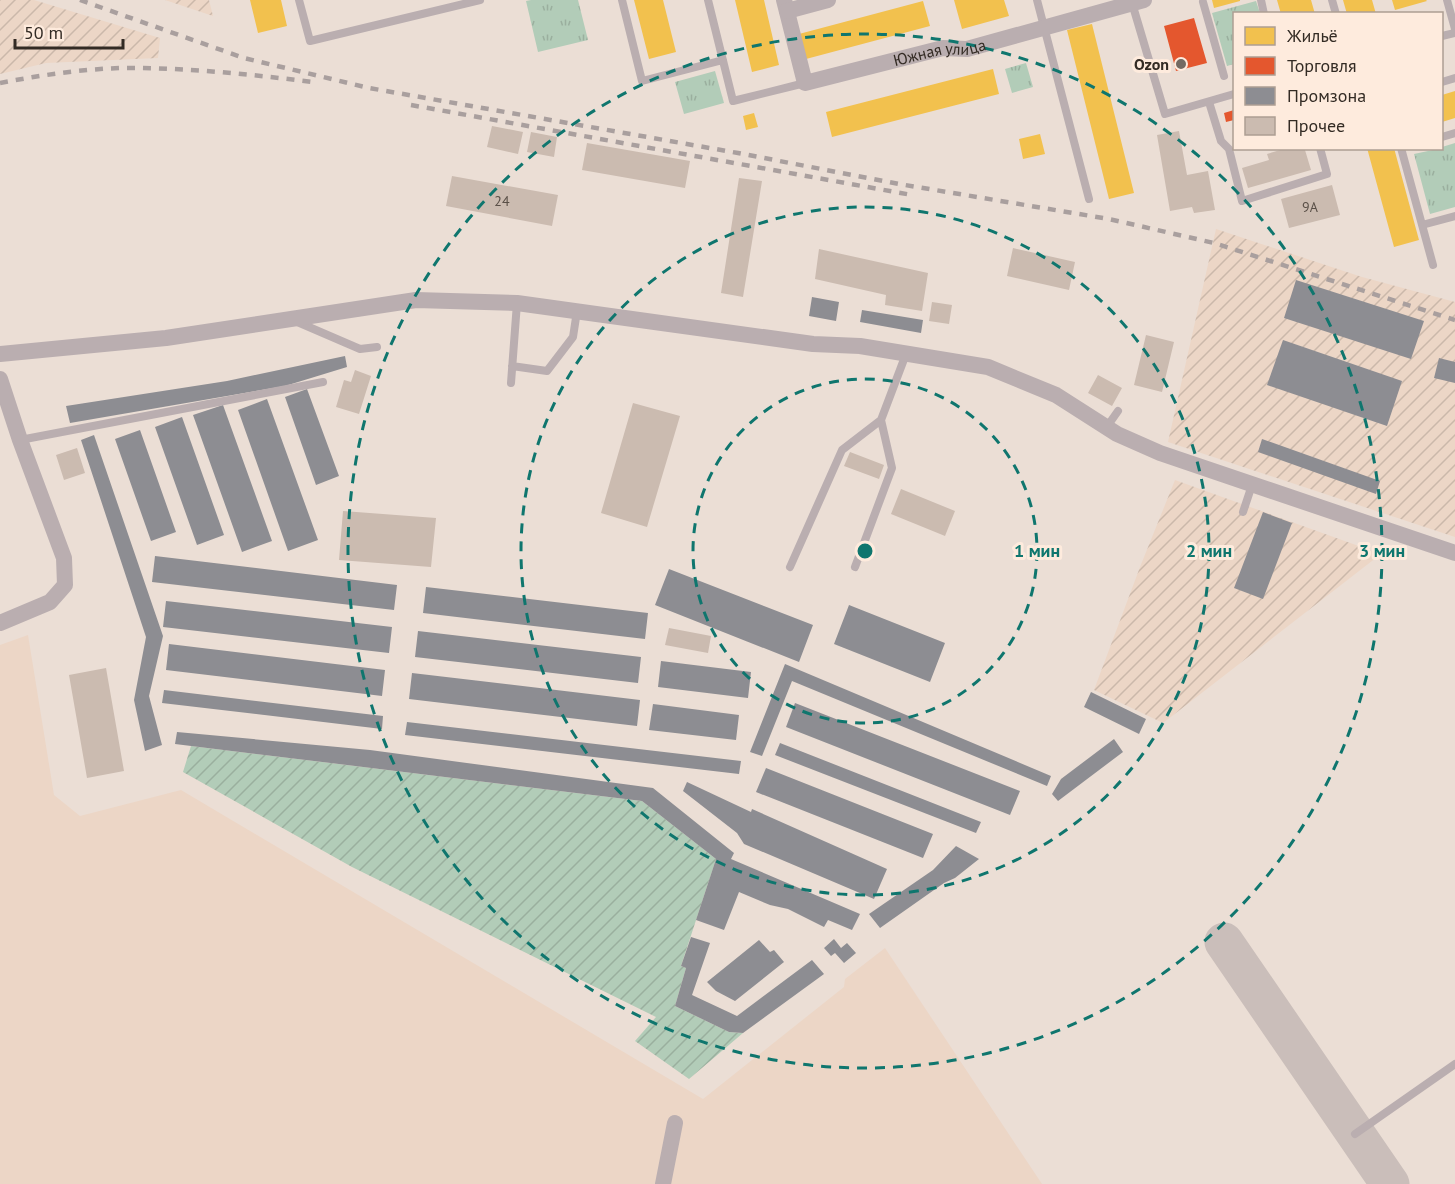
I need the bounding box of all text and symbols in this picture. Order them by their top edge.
scale bar [15,12,123,50]
legend [1233,12,1443,150]
text: 50 m [24,21,63,44]
text: Жильё [1286,24,1338,47]
street label: Южная улица [891,34,988,70]
place label: Ozon [1134,54,1169,74]
text: Торговля [1287,54,1357,77]
marker: Ozon [1174,57,1188,71]
text: Промзона [1287,84,1366,107]
text: Прочее [1287,114,1345,137]
house number: 24 [494,192,510,210]
house number: 9А [1302,198,1319,216]
text: 1 мин [1014,539,1060,562]
text: 2 мин [1186,539,1232,562]
text: 3 мин [1359,539,1405,562]
centre of rings [855,541,875,561]

